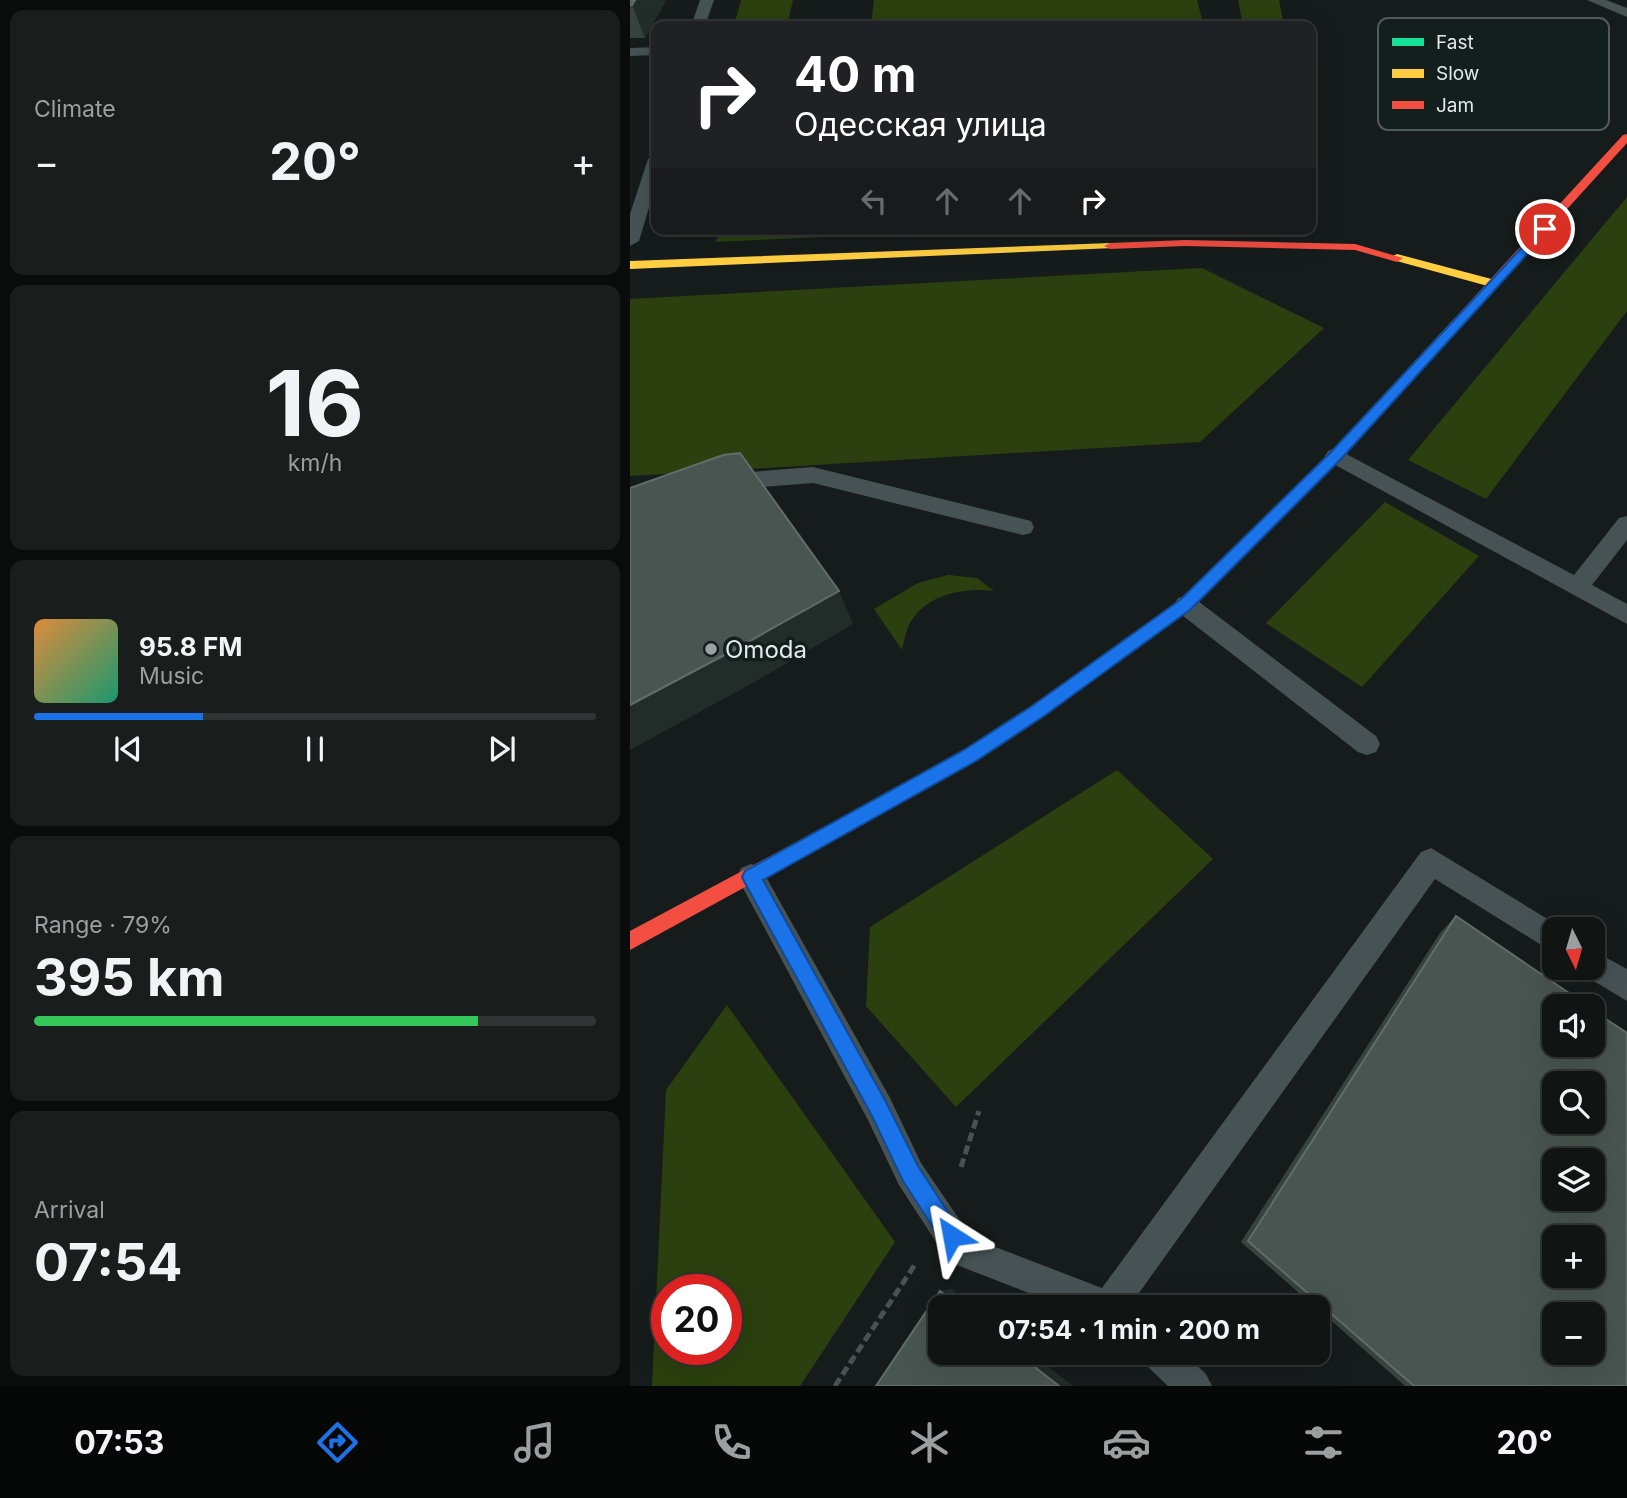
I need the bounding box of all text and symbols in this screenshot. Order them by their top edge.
legend [1378,18,1609,130]
text: Fast [1436,31,1474,54]
text: 40 m [794,45,917,104]
icon: right [679,49,770,140]
text: Slow [1436,62,1479,85]
text: Jam [1436,94,1474,117]
text: Climate [34,95,116,123]
text: Одесская улица [794,105,1047,144]
text: 20° [269,130,361,193]
text: − [34,139,59,185]
text: + [571,139,596,185]
icon: left [855,182,893,220]
icon: ahead [928,182,966,220]
icon: ahead [1001,182,1039,220]
icon: right [1074,182,1112,220]
pin [1515,199,1575,259]
icon: arrive [1526,210,1564,248]
text: 16 [266,348,364,458]
text: km/h [288,449,342,477]
text: 95.8 FM [139,631,242,662]
place label: Omoda [725,635,807,664]
marker: Omoda [703,641,719,657]
text: Music [139,662,204,690]
icon: previous [109,730,147,768]
icon: pause [296,730,334,768]
icon: next [483,730,521,768]
text: Range · 79% [34,911,172,939]
north arrow [1542,917,1605,980]
map controls [1542,917,1605,1365]
text: 395 km [34,946,225,1009]
button: sound [1542,994,1605,1057]
button: search [1542,1071,1605,1134]
button: layers [1542,1148,1605,1211]
text: Arrival [34,1196,105,1224]
position arrow [915,1199,989,1273]
button: + [1542,1225,1605,1288]
text: 07:54 [34,1231,182,1294]
speed limit sign: 20 [651,1274,742,1365]
button: − [1542,1302,1605,1365]
text: 07:54 · 1 min · 200 m [998,1314,1260,1345]
icon: directions [313,1418,362,1467]
icon: music [510,1418,559,1467]
icon: phone [707,1418,756,1467]
icon: climate [905,1418,954,1467]
icon: car [1102,1418,1151,1467]
icon: filters [1299,1418,1348,1467]
text: 07:53 [74,1423,164,1462]
text: 20° [1496,1423,1553,1462]

